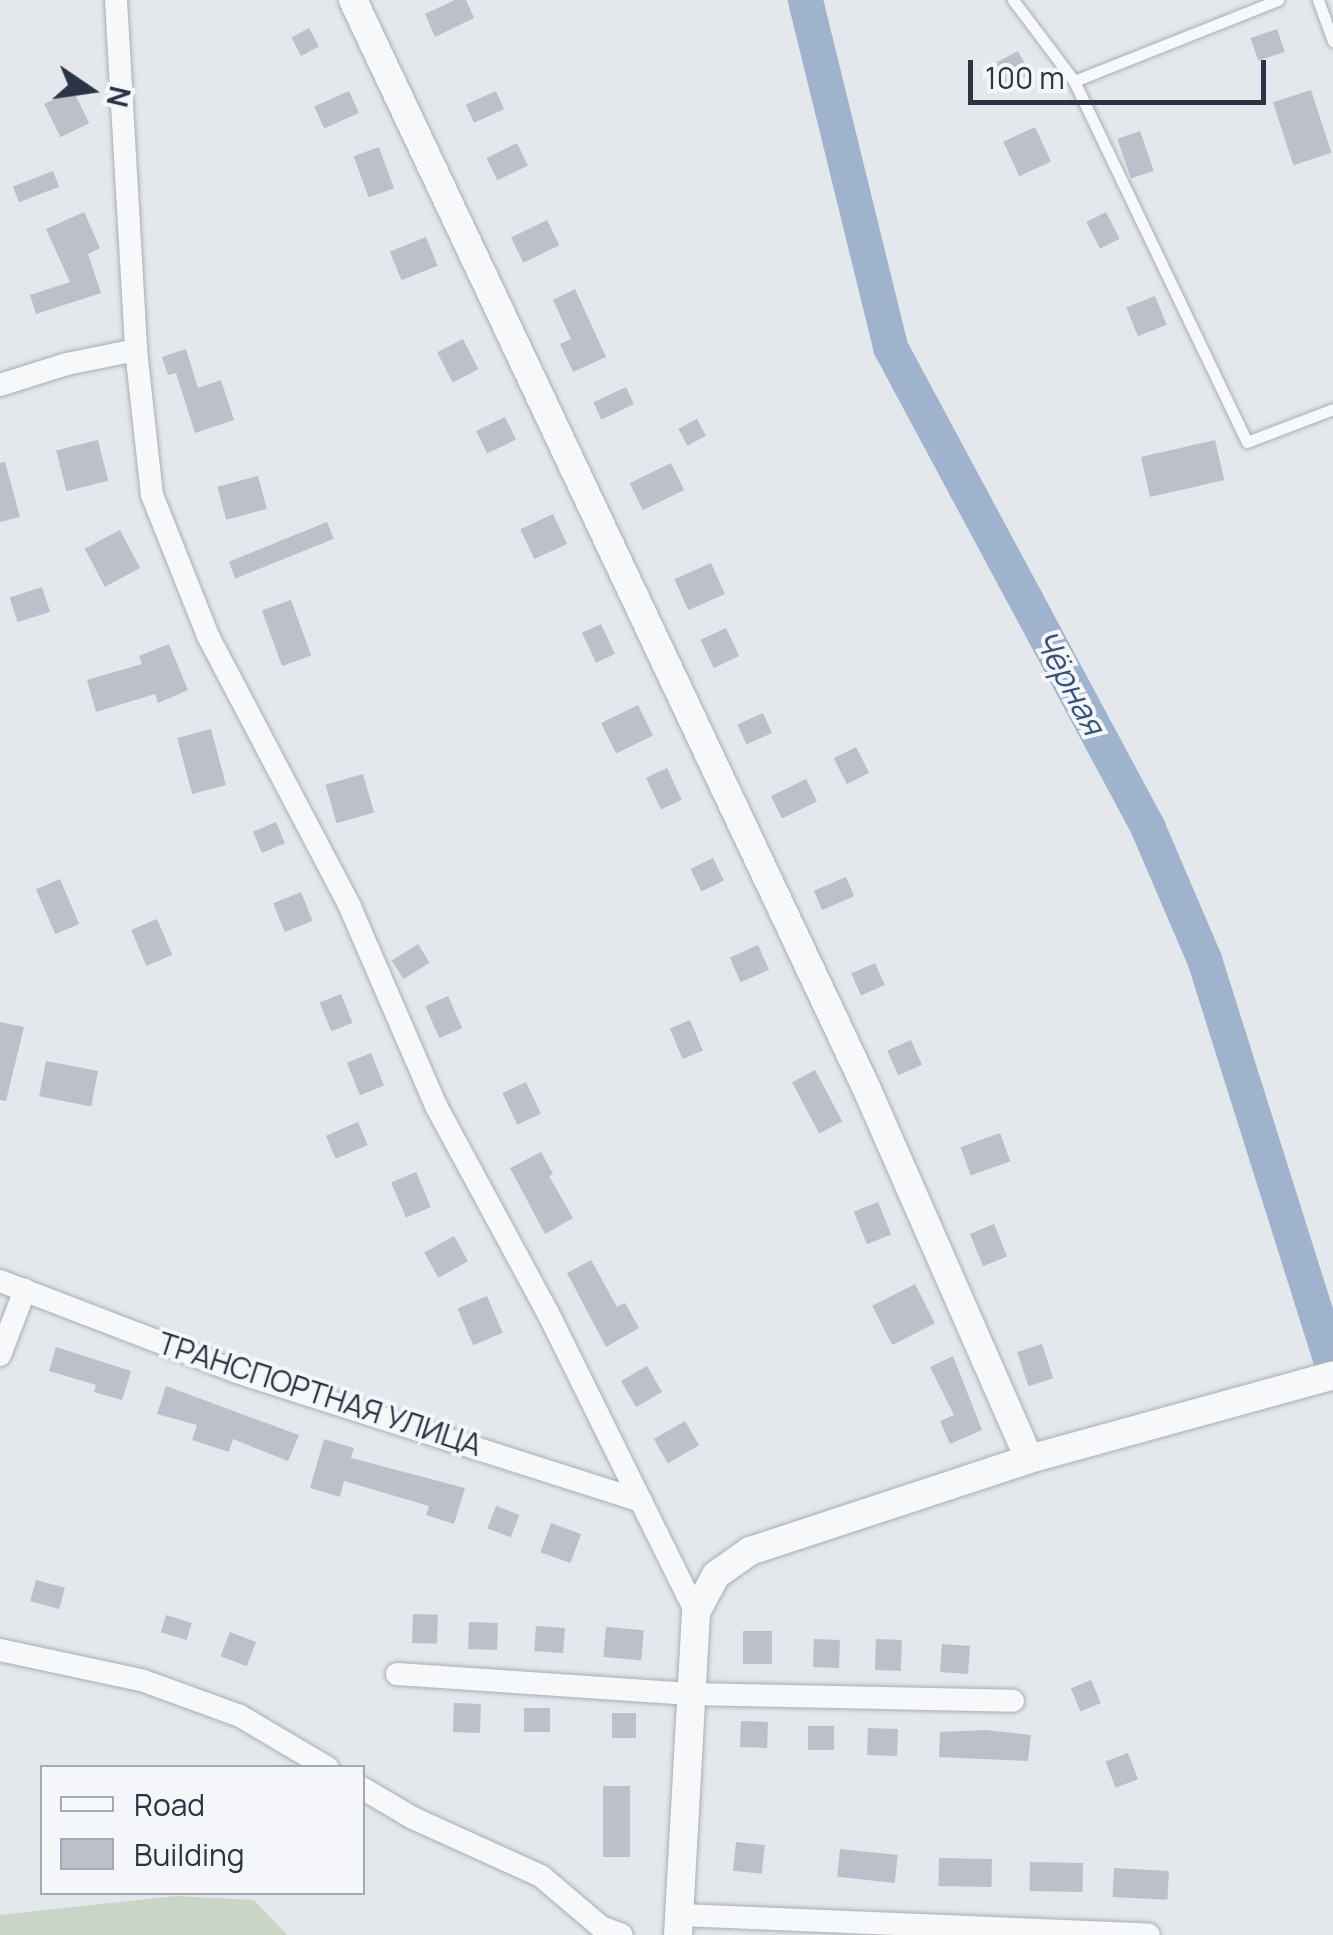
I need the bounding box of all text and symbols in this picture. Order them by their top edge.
north arrow [40,40,140,140]
scale bar [973,40,1270,102]
text: 100 m [985,57,1065,98]
text: N [98,83,140,111]
water label: Чёрная [1027,623,1113,741]
street label: ТРАНСПОРТНАЯ УЛИЦА [154,1325,486,1463]
legend [40,1765,365,1895]
text: Road [134,1784,205,1825]
text: Building [134,1834,245,1875]

